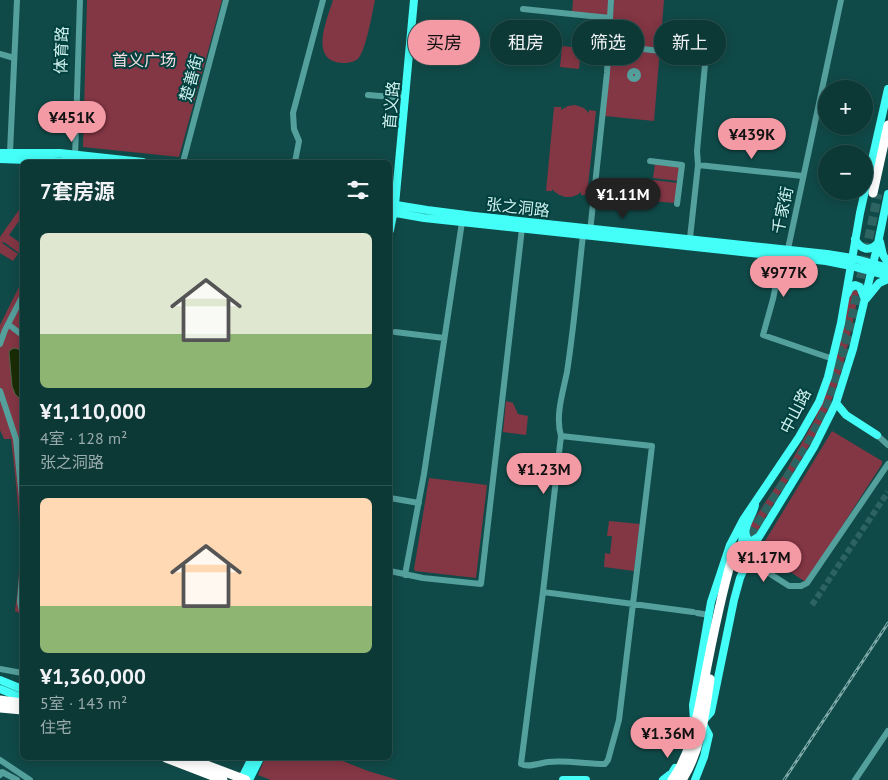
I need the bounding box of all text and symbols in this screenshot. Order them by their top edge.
chip: 买房 [408,20,480,65]
chip: 租房 [490,20,562,65]
chip: 筛选 [572,20,644,65]
chip: 新上 [654,20,726,65]
street label: 体育路 [50,26,72,74]
park label: 首义广场 [112,50,176,70]
street label: 楚善街 [175,52,207,104]
street label: 首义路 [379,80,403,130]
map controls [818,80,873,200]
button: + [818,80,873,135]
pin: ¥451K [37,100,107,143]
text: ¥451K [49,107,95,127]
pin: ¥439K [717,118,787,160]
text: ¥439K [729,124,775,144]
button: − [818,145,873,200]
icon: filters [344,176,372,204]
text: 7套房源 [40,178,115,205]
pin: ¥1.11M [582,178,664,220]
text: ¥1.11M [596,184,650,204]
street label: 千家街 [767,184,797,236]
street label: 张之洞路 [485,194,551,220]
pin: ¥977K [749,256,819,298]
text: ¥977K [761,262,807,282]
icon: home [161,265,251,355]
street label: 中山路 [775,385,815,437]
text: ¥1,110,000 [40,398,146,425]
text: 4室 · 128 m² [40,428,127,448]
text: 张之洞路 [40,452,104,472]
pin: ¥1.23M [503,452,585,495]
text: ¥1.23M [517,459,571,479]
icon: home [161,531,251,621]
pin: ¥1.17M [723,540,805,583]
text: ¥1.17M [737,547,791,567]
text: ¥1,360,000 [40,663,146,690]
text: 5室 · 143 m² [40,693,127,713]
pin: ¥1.36M [627,716,709,759]
text: 住宅 [40,717,72,737]
text: ¥1.36M [641,723,695,743]

